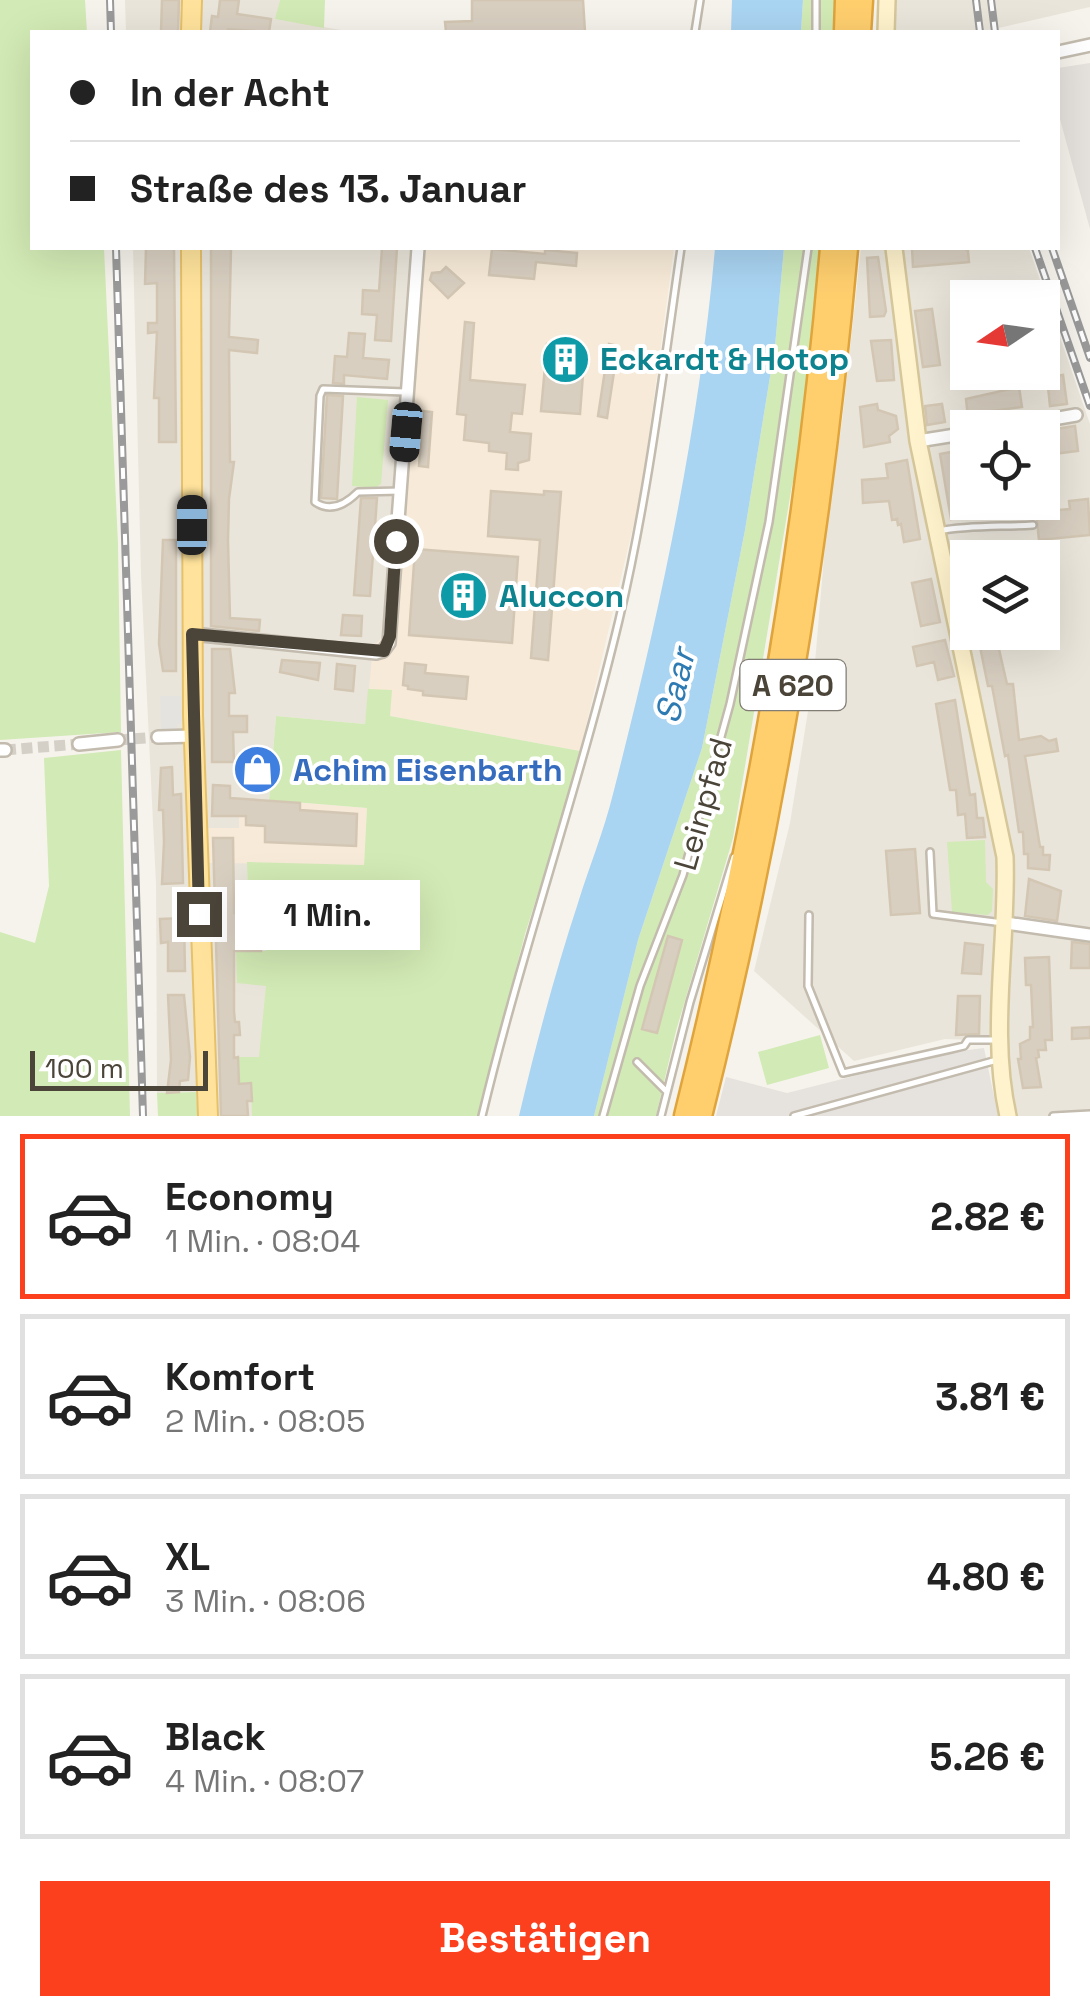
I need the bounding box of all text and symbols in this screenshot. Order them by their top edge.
text: In der Acht [130,69,330,117]
text: Straße des 13. Januar [130,165,526,213]
north arrow [950,280,1060,390]
map controls [950,280,1060,650]
building icon: Eckardt & Hotop [539,333,591,385]
place label: Eckardt & Hotop [600,339,849,379]
car [388,401,424,463]
button: locate [950,410,1060,520]
car [177,495,207,555]
route start [374,519,419,564]
button: layers [950,540,1060,650]
building icon: Aluccon [438,570,490,622]
place label: Aluccon [499,576,624,616]
water label: Saar [645,641,706,727]
road number: A 620 [740,660,846,710]
street label: Leinpfad [665,733,741,875]
shop icon: Achim Eisenbarth [232,744,284,796]
place label: Achim Eisenbarth [293,750,563,790]
callout: 1 Min. [234,879,419,949]
route end [177,892,222,937]
text: 1 Min. [283,895,372,935]
scale bar [30,1046,208,1090]
text: 100 m [45,1050,124,1086]
icon: car [45,1172,135,1262]
text: Economy [165,1173,334,1221]
text: 2.82 € [930,1193,1045,1241]
text: 1 Min. · 08:04 [165,1221,360,1261]
icon: car [45,1352,135,1442]
text: Komfort [165,1353,315,1401]
text: 3.81 € [935,1373,1045,1421]
text: 2 Min. · 08:05 [165,1401,365,1441]
icon: car [45,1532,135,1622]
text: XL [165,1533,210,1581]
text: 4.80 € [927,1553,1045,1601]
text: 3 Min. · 08:06 [165,1581,366,1621]
icon: car [45,1712,135,1802]
text: Black [165,1713,266,1761]
text: 5.26 € [929,1733,1045,1781]
text: 4 Min. · 08:07 [165,1761,364,1801]
button: Bestätigen [40,1881,1050,1996]

